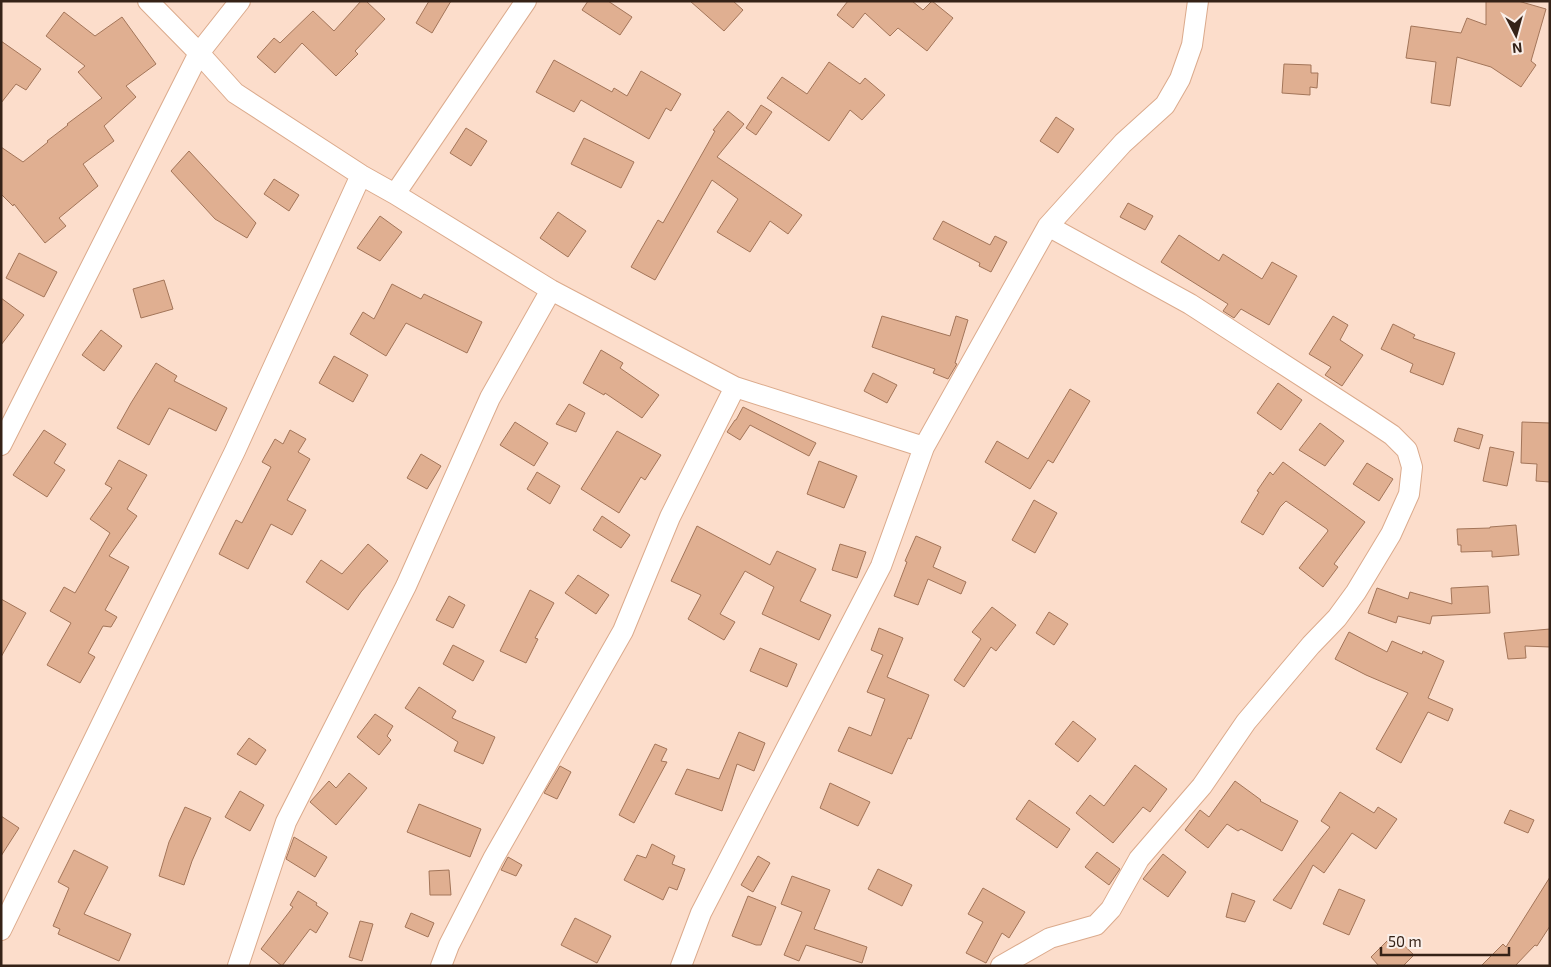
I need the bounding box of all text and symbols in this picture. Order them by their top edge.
north arrow [1491,10,1541,60]
text: N [1511,39,1523,57]
scale bar [1381,924,1508,956]
text: 50 m [1388,932,1422,950]

